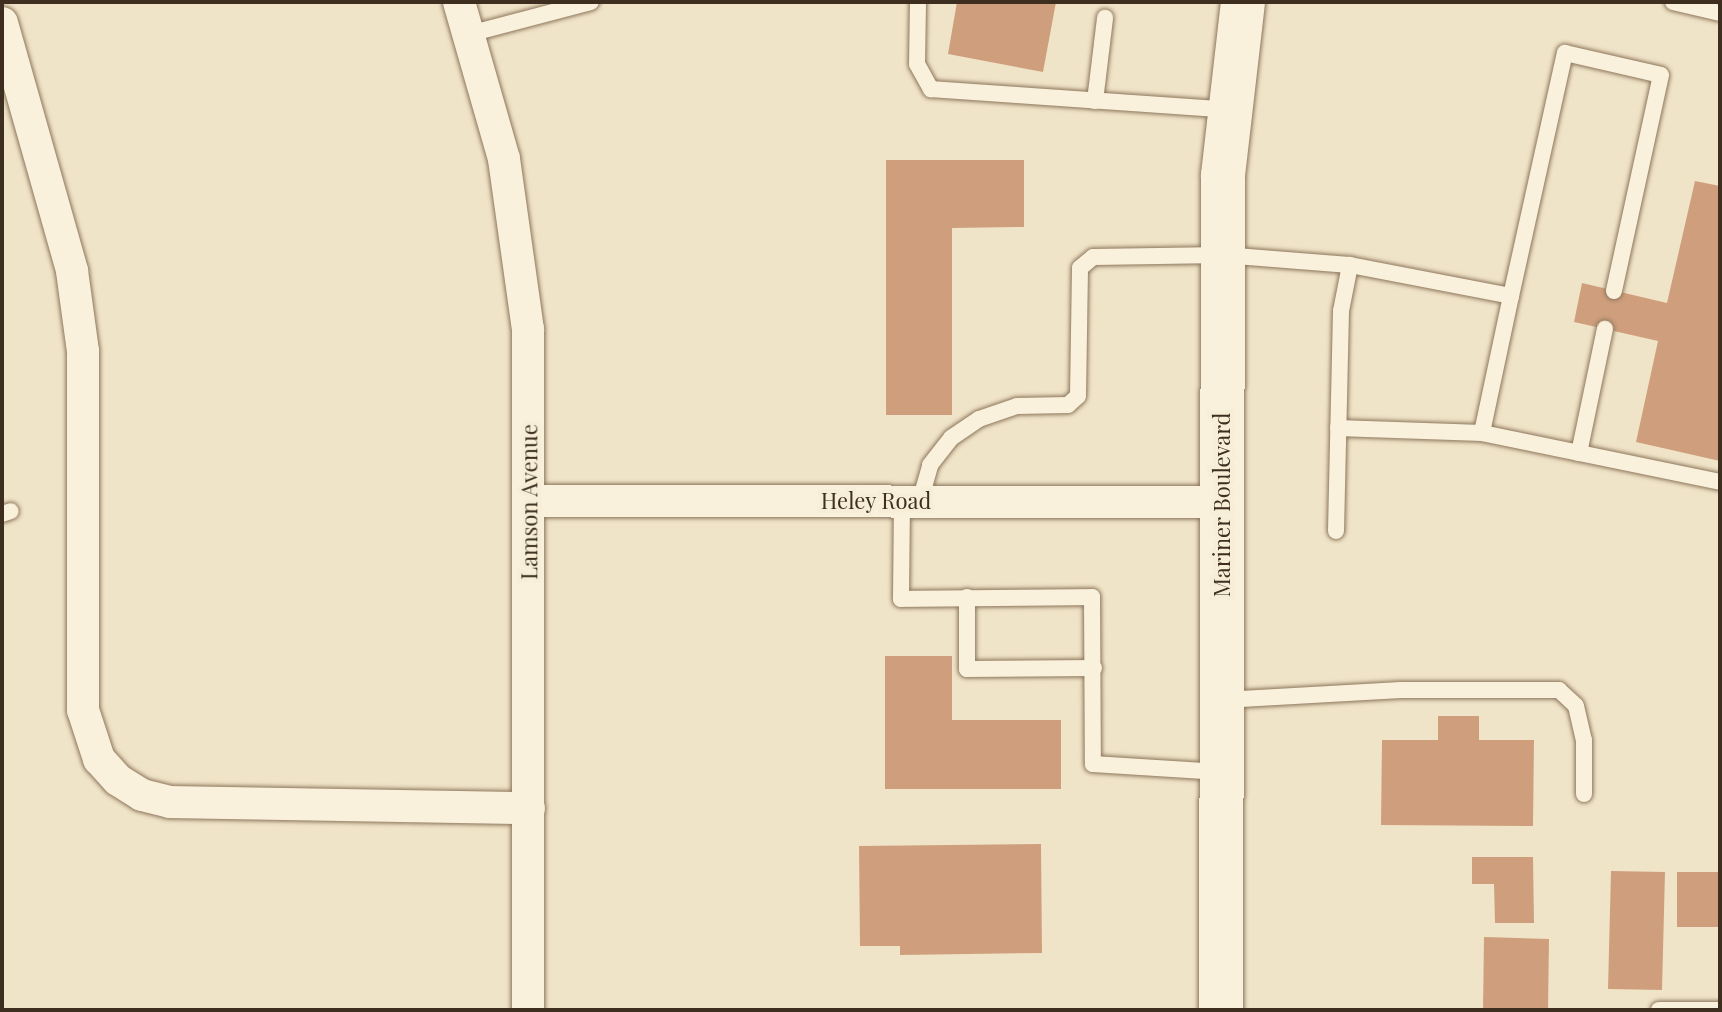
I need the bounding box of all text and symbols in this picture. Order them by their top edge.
street label: Mariner Boulevard [1209,412,1235,598]
street label: Lamson Avenue [516,424,542,580]
street label: Heley Road [821,488,931,514]

